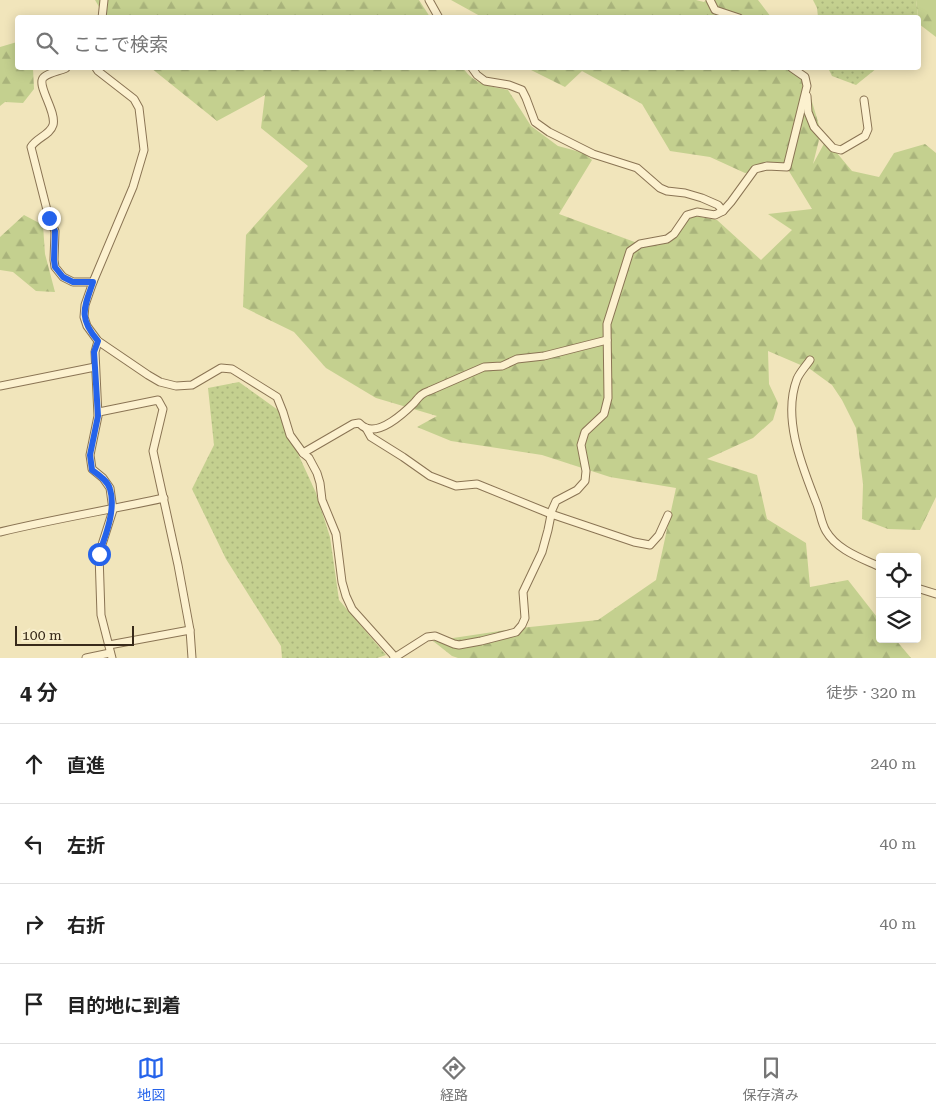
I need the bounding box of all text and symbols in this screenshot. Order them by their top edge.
search box [15,15,921,70]
icon: search [33,29,61,57]
text: ここで検索 [73,33,168,56]
route end [38,207,61,230]
route start [88,543,111,566]
map controls [876,553,921,643]
button: locate [876,553,921,598]
button: layers [876,598,921,643]
scale bar [15,623,134,646]
text: 100 m [22,627,62,643]
text: 4 分 [20,681,58,705]
text: 徒歩 · 320 m [826,683,916,702]
icon: ahead [20,750,48,778]
text: 直進 [67,754,105,777]
text: 240 m [870,754,916,773]
icon: left [20,830,48,858]
text: 左折 [67,834,105,857]
text: 40 m [879,834,916,853]
icon: right [20,910,48,938]
text: 右折 [67,914,105,937]
text: 40 m [879,914,916,933]
icon: arrive [20,990,48,1018]
text: 目的地に到着 [67,994,181,1017]
tab: 地図 [137,1054,165,1104]
tab: 経路 [440,1054,468,1104]
tab: 保存済み [743,1054,799,1104]

